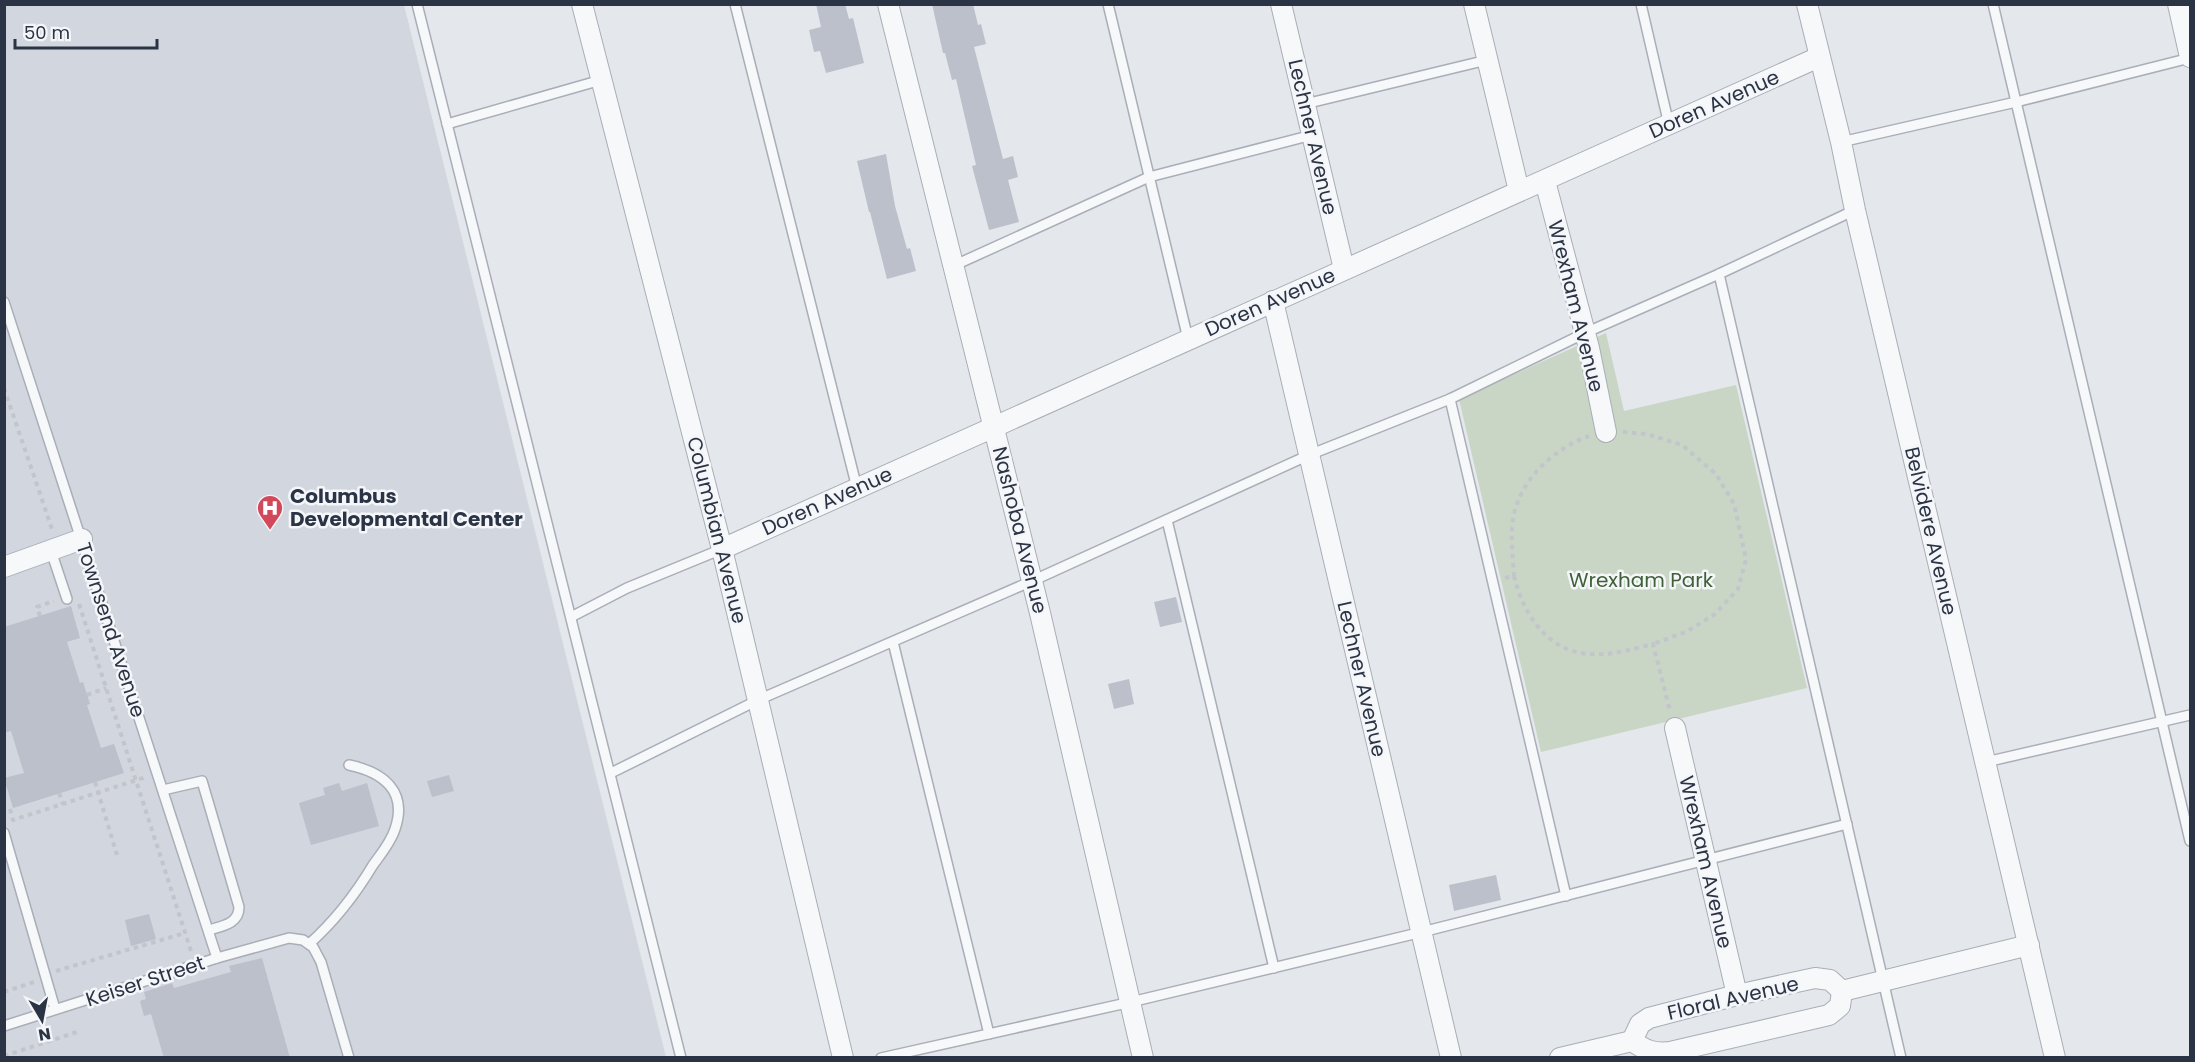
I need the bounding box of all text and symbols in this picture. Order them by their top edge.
scale bar [15,12,158,50]
text: 50 m [24,20,70,45]
street label: Lechner Avenue [1281,56,1345,218]
street label: Doren Avenue [1644,63,1784,145]
street label: Wrexham Avenue [1541,217,1611,395]
street label: Doren Avenue [1200,261,1340,343]
street label: Columbian Avenue [680,434,754,626]
street label: Nashoba Avenue [986,444,1054,616]
street label: Belvidere Avenue [1898,444,1964,618]
street label: Doren Avenue [757,460,897,542]
place label: Columbus Developmental Center [290,482,523,533]
hospital icon: Columbus Developmental Center [255,493,285,531]
street label: Townsend Avenue [69,539,153,721]
park label: Wrexham Park [1569,566,1714,594]
street label: Lechner Avenue [1330,598,1394,760]
street label: Wrexham Avenue [1673,773,1739,951]
street label: Keiser Street [82,949,208,1013]
street label: Floral Avenue [1664,969,1802,1027]
north arrow [12,990,72,1050]
text: N [37,1022,52,1047]

